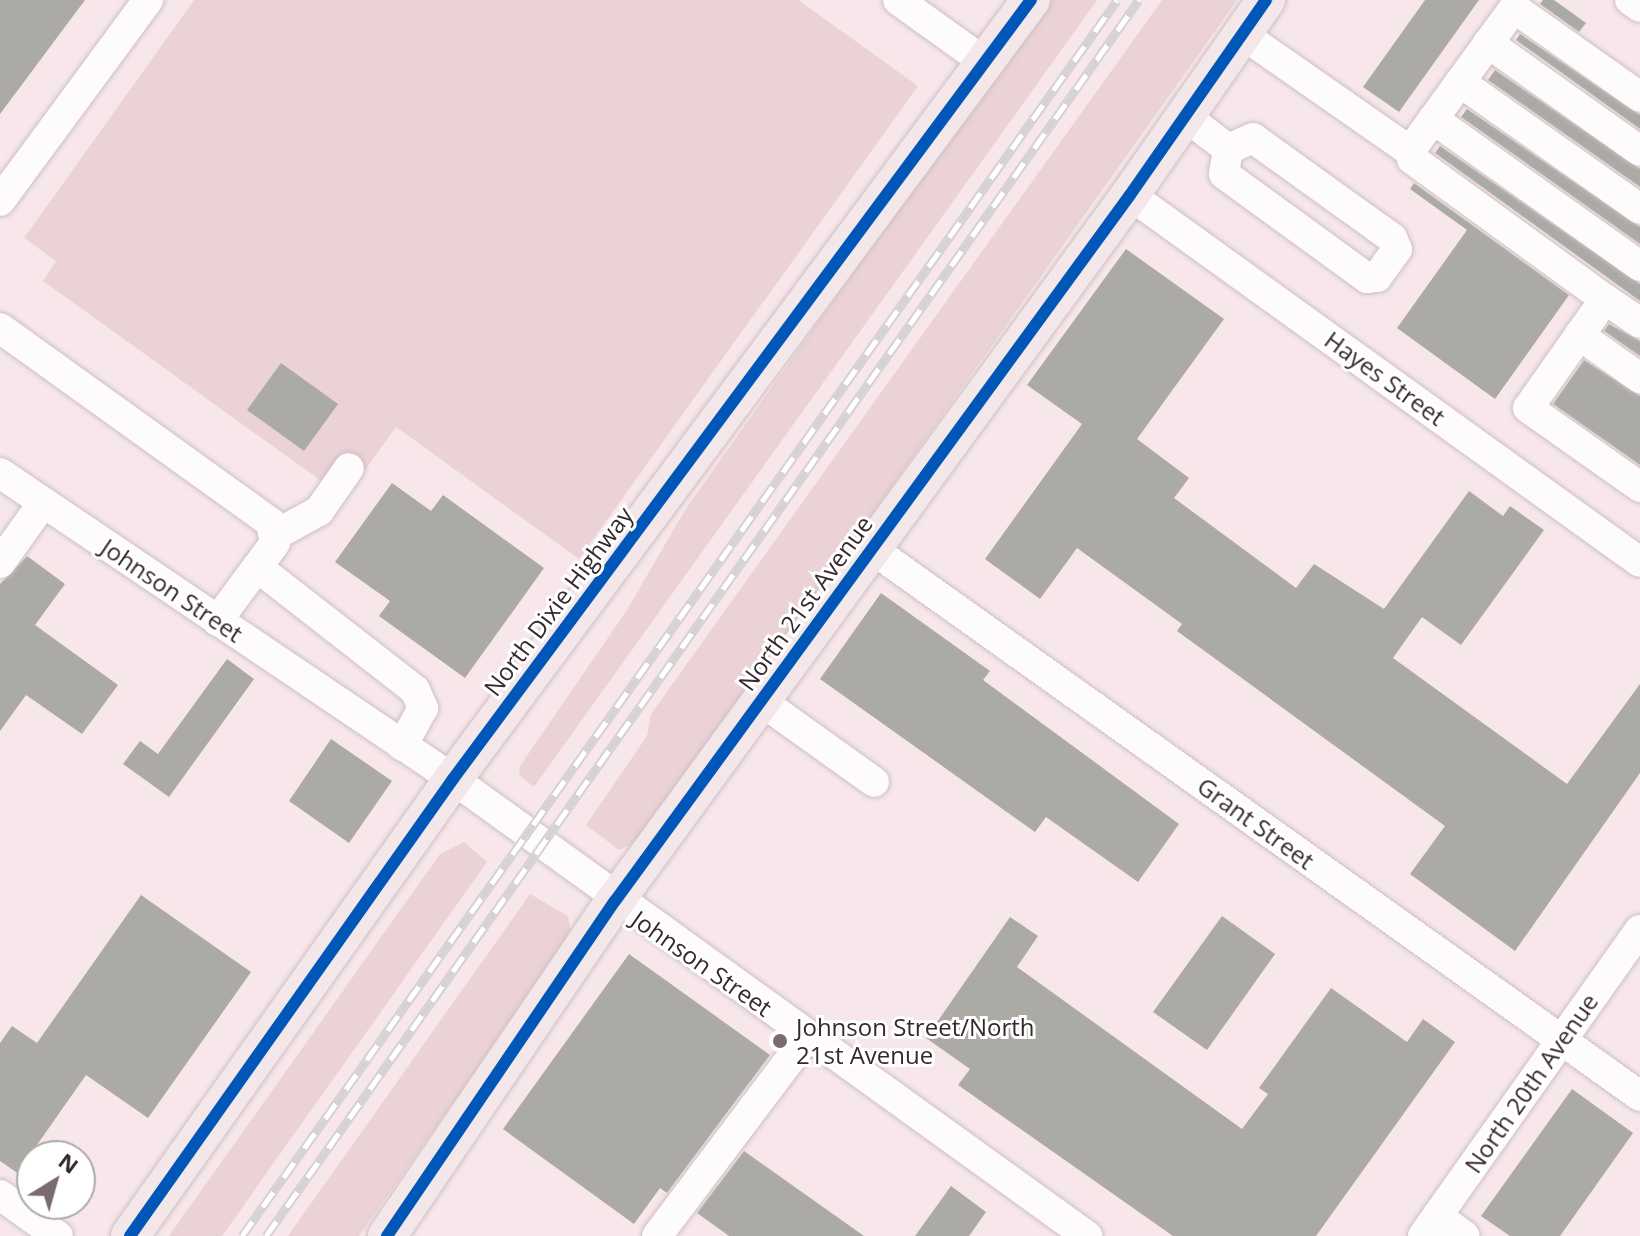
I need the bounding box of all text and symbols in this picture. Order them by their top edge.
street label: Hayes Street [1319,325,1451,431]
street label: North Dixie Highway [478,501,638,701]
street label: North 21st Avenue [732,510,878,696]
street label: Johnson Street [96,532,248,648]
street label: Grant Street [1192,771,1320,875]
street label: Johnson Street [626,904,778,1022]
street label: North 20th Avenue [1458,988,1604,1178]
place label: Johnson Street/North 21st Avenue [796,1013,1035,1069]
marker: Johnson Street/North 21st Avenue [771,1032,789,1050]
north arrow [16,1140,96,1220]
text: N [53,1145,85,1180]

